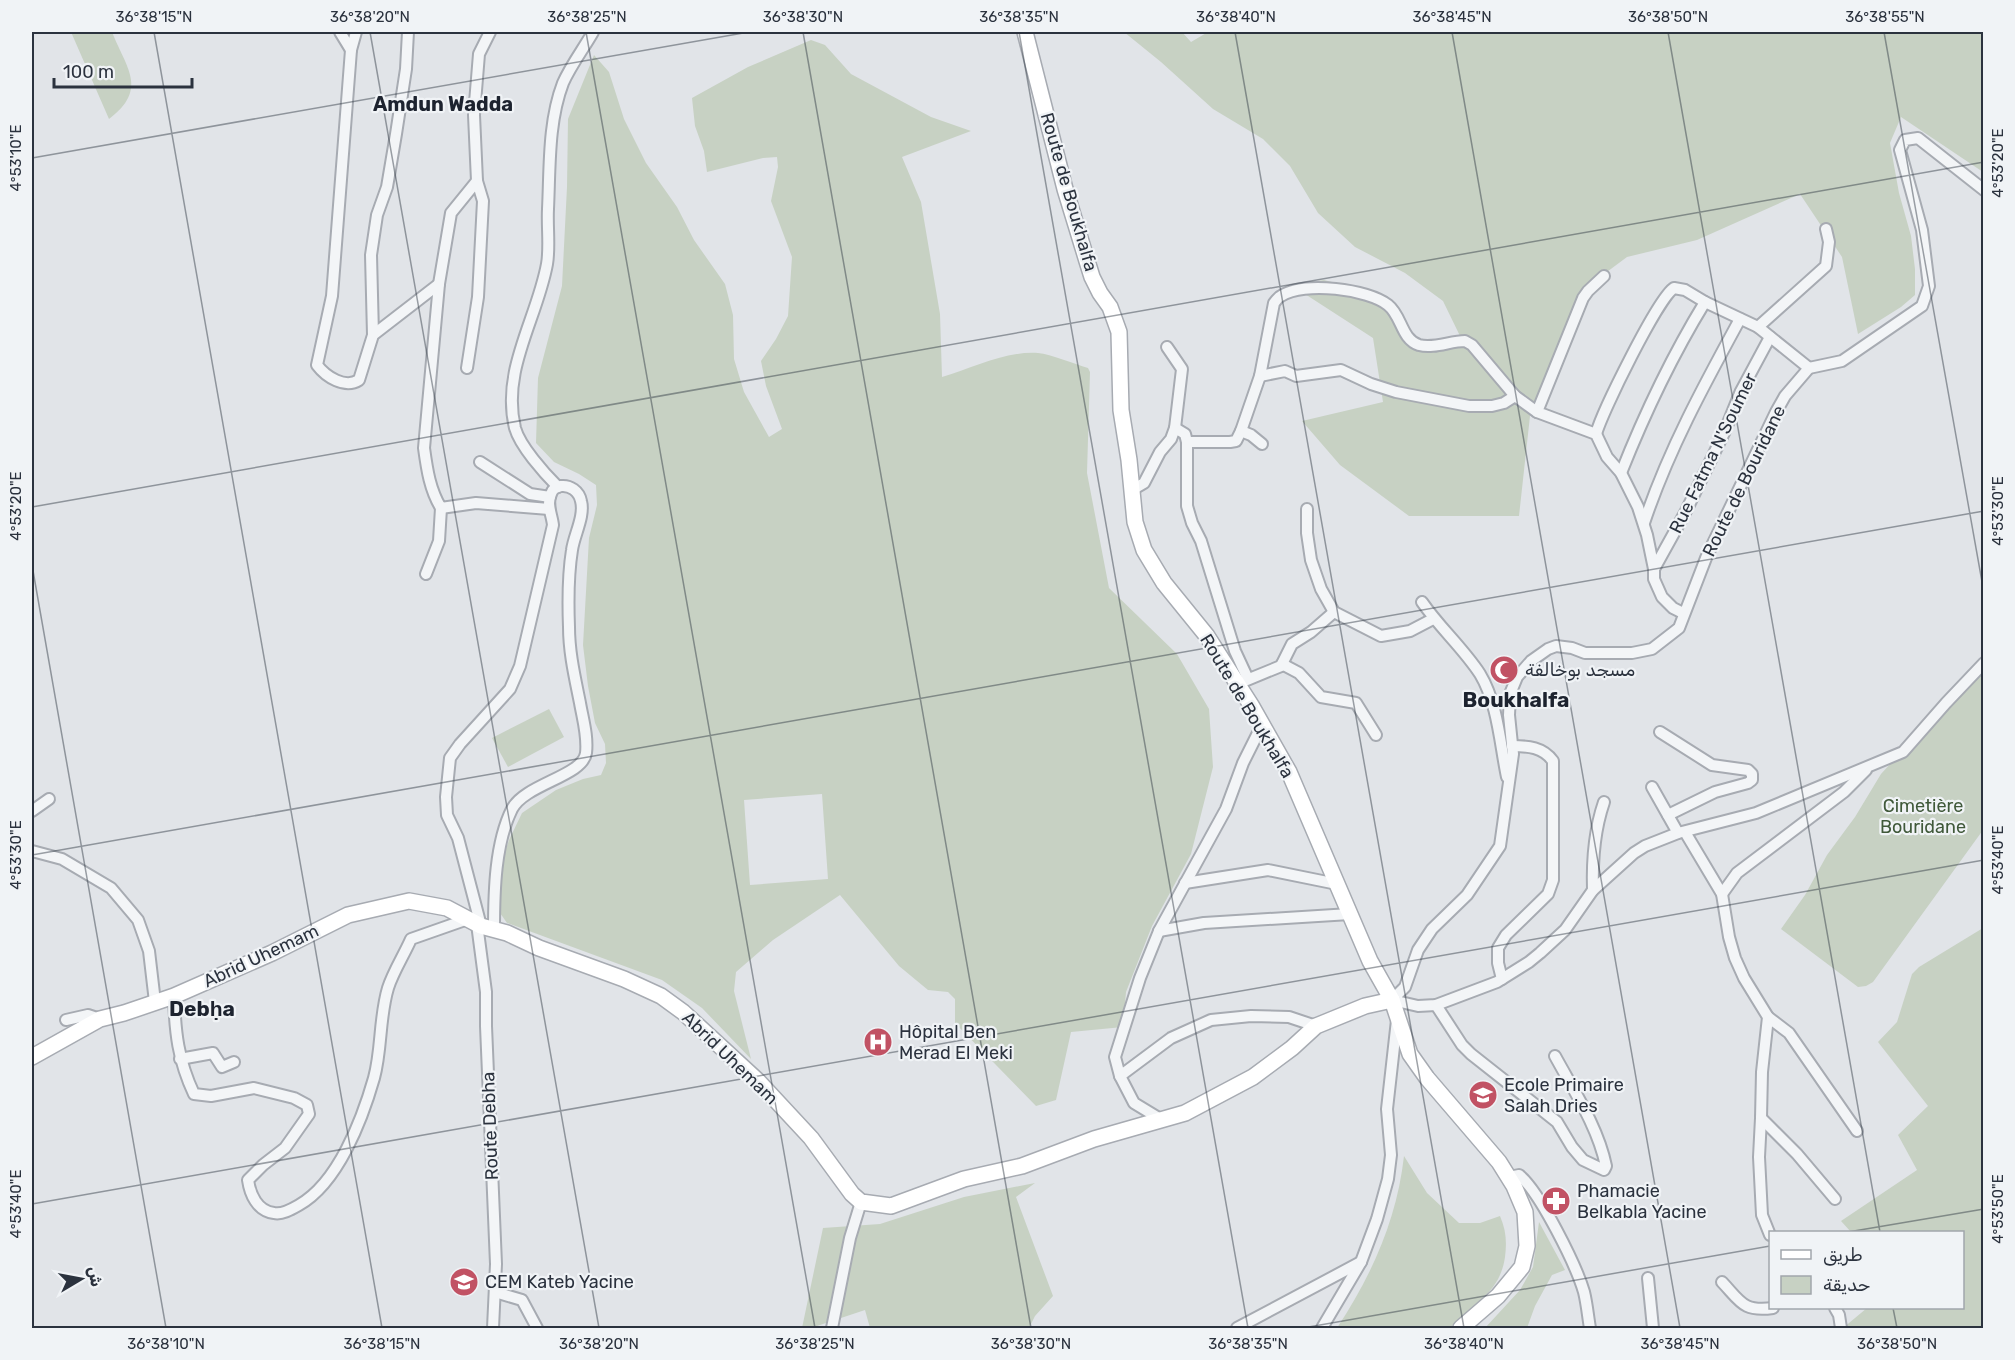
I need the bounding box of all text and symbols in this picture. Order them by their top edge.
text: 36°38'15"N [115,8,193,26]
text: 36°38'20"N [330,8,410,26]
text: 36°38'25"N [547,8,627,26]
text: 36°38'30"N [763,8,843,26]
text: 36°38'35"N [979,8,1059,26]
text: 36°38'40"N [1196,8,1276,26]
text: 36°38'45"N [1412,8,1492,26]
text: 36°38'50"N [1628,8,1708,26]
text: 36°38'55"N [1845,8,1925,26]
scale bar [54,51,192,89]
text: 100 m [63,61,114,83]
district label: Amdun Wadda [373,92,513,116]
street label: Route de Boukhalfa [1036,110,1102,274]
text: 4°53'10"E [7,125,25,191]
text: 4°53'20"E [1989,128,2007,198]
street label: Rue Fatma N'Soumer [1665,369,1762,537]
street label: Route de Bouridane [1698,402,1790,560]
text: 4°53'20"E [7,471,25,541]
text: 4°53'30"E [1989,476,2007,546]
street label: Route de Boukhalfa [1195,630,1299,782]
mosque icon: مسجد بوخالفة [1488,654,1520,686]
place label: مسجد بوخالفة [1525,659,1635,681]
district label: Boukhalfa [1463,687,1569,712]
park label: Cimetière Bouridane [1880,795,1966,838]
text: 4°53'30"E [7,820,25,890]
text: 4°53'40"E [1989,825,2007,895]
street label: Abrid Uhemam [200,920,322,992]
district label: Debḥa [169,996,235,1021]
street label: Abrid Uhemam [678,1007,782,1109]
place label: Hôpital Ben Merad El Meki [899,1021,1013,1064]
hospital icon: Hôpital Ben Merad El Meki [862,1026,894,1058]
street label: Route Debha [477,1071,503,1181]
place label: Ecole Primaire Salah Dries [1504,1074,1624,1117]
school or university icon: Ecole Primaire Salah Dries [1467,1079,1499,1111]
text: 4°53'40"E [7,1169,25,1239]
text: 4°53'50"E [1989,1174,2007,1244]
place label: Phamacie Belkabla Yacine [1577,1180,1707,1223]
pharmacy icon: Phamacie Belkabla Yacine [1540,1185,1572,1217]
legend [1769,1231,1964,1309]
text: طريق [1823,1244,1863,1266]
north arrow [51,1249,111,1309]
text: ش [84,1265,106,1288]
school or university icon: CEM Kateb Yacine [448,1266,480,1298]
place label: CEM Kateb Yacine [485,1271,634,1293]
text: حديقة [1823,1274,1870,1296]
text: 36°38'10"N [127,1335,205,1353]
text: 36°38'15"N [343,1335,421,1353]
text: 36°38'20"N [559,1335,639,1353]
text: 36°38'25"N [775,1335,855,1353]
text: 36°38'30"N [991,1335,1071,1353]
text: 36°38'35"N [1208,1335,1288,1353]
text: 36°38'40"N [1424,1335,1504,1353]
text: 36°38'45"N [1640,1335,1720,1353]
text: 36°38'50"N [1857,1335,1937,1353]

